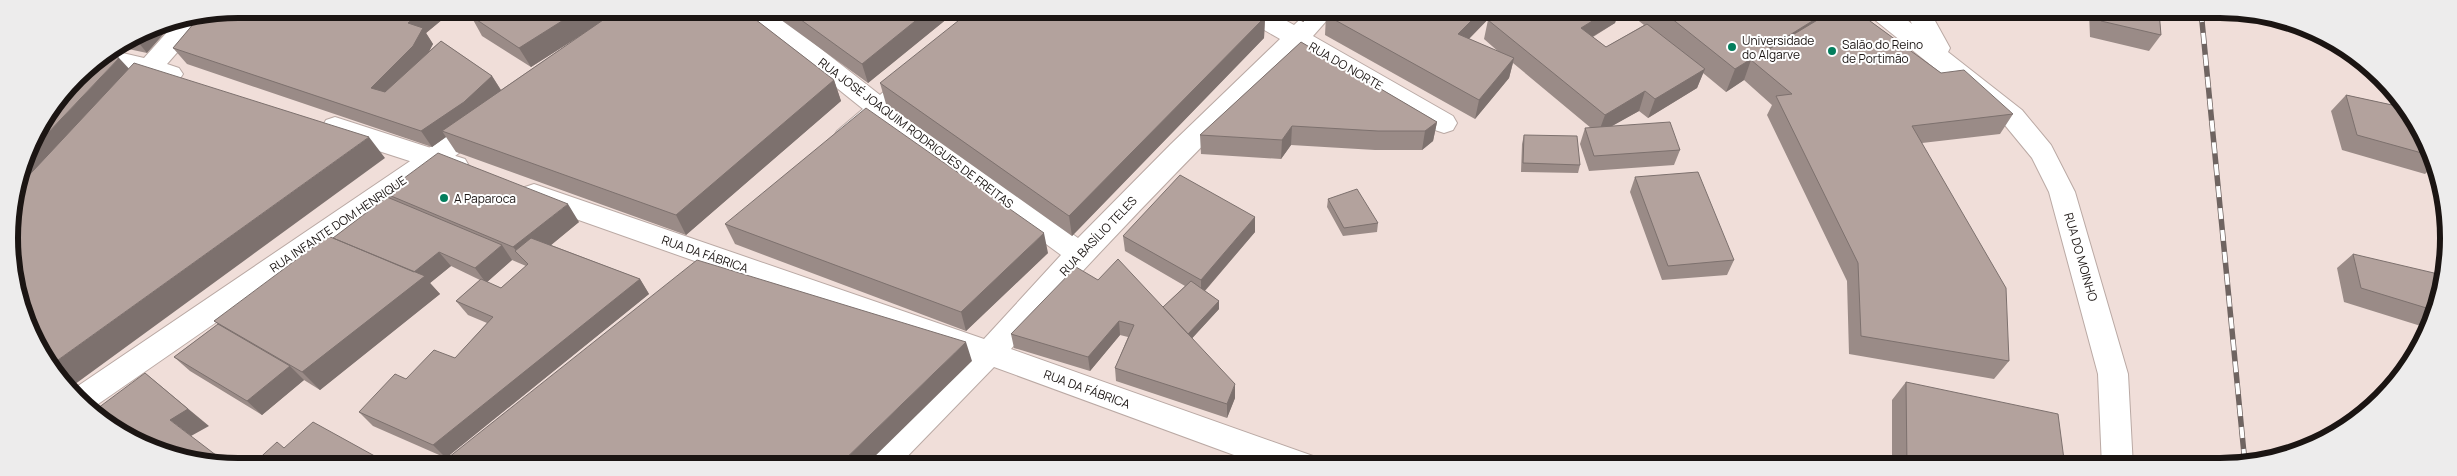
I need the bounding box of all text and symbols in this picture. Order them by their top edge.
place label: Universidade do Algarve [1742,32,1814,63]
place label: Salão do Reino de Portimão [1842,36,1923,67]
street label: RUA DO NORTE [1306,38,1386,94]
marker: Universidade do Algarve [1726,41,1738,53]
marker: Salão do Reino de Portimão [1826,45,1838,57]
street label: RUA JOSÉ JOAQUIM RODRIGUES DE FREITAS [815,54,1017,212]
street label: RUA INFANTE DOM HENRIQUE [266,172,410,276]
place label: A Paparoca [454,190,516,207]
marker: A Paparoca [438,192,450,204]
street label: RUA BASÍLIO TELES [1056,192,1140,280]
street label: RUA DO MOINHO [2060,211,2102,304]
street label: RUA DA FÁBRICA [659,231,751,277]
street label: RUA DA FÁBRICA [1041,366,1133,413]

